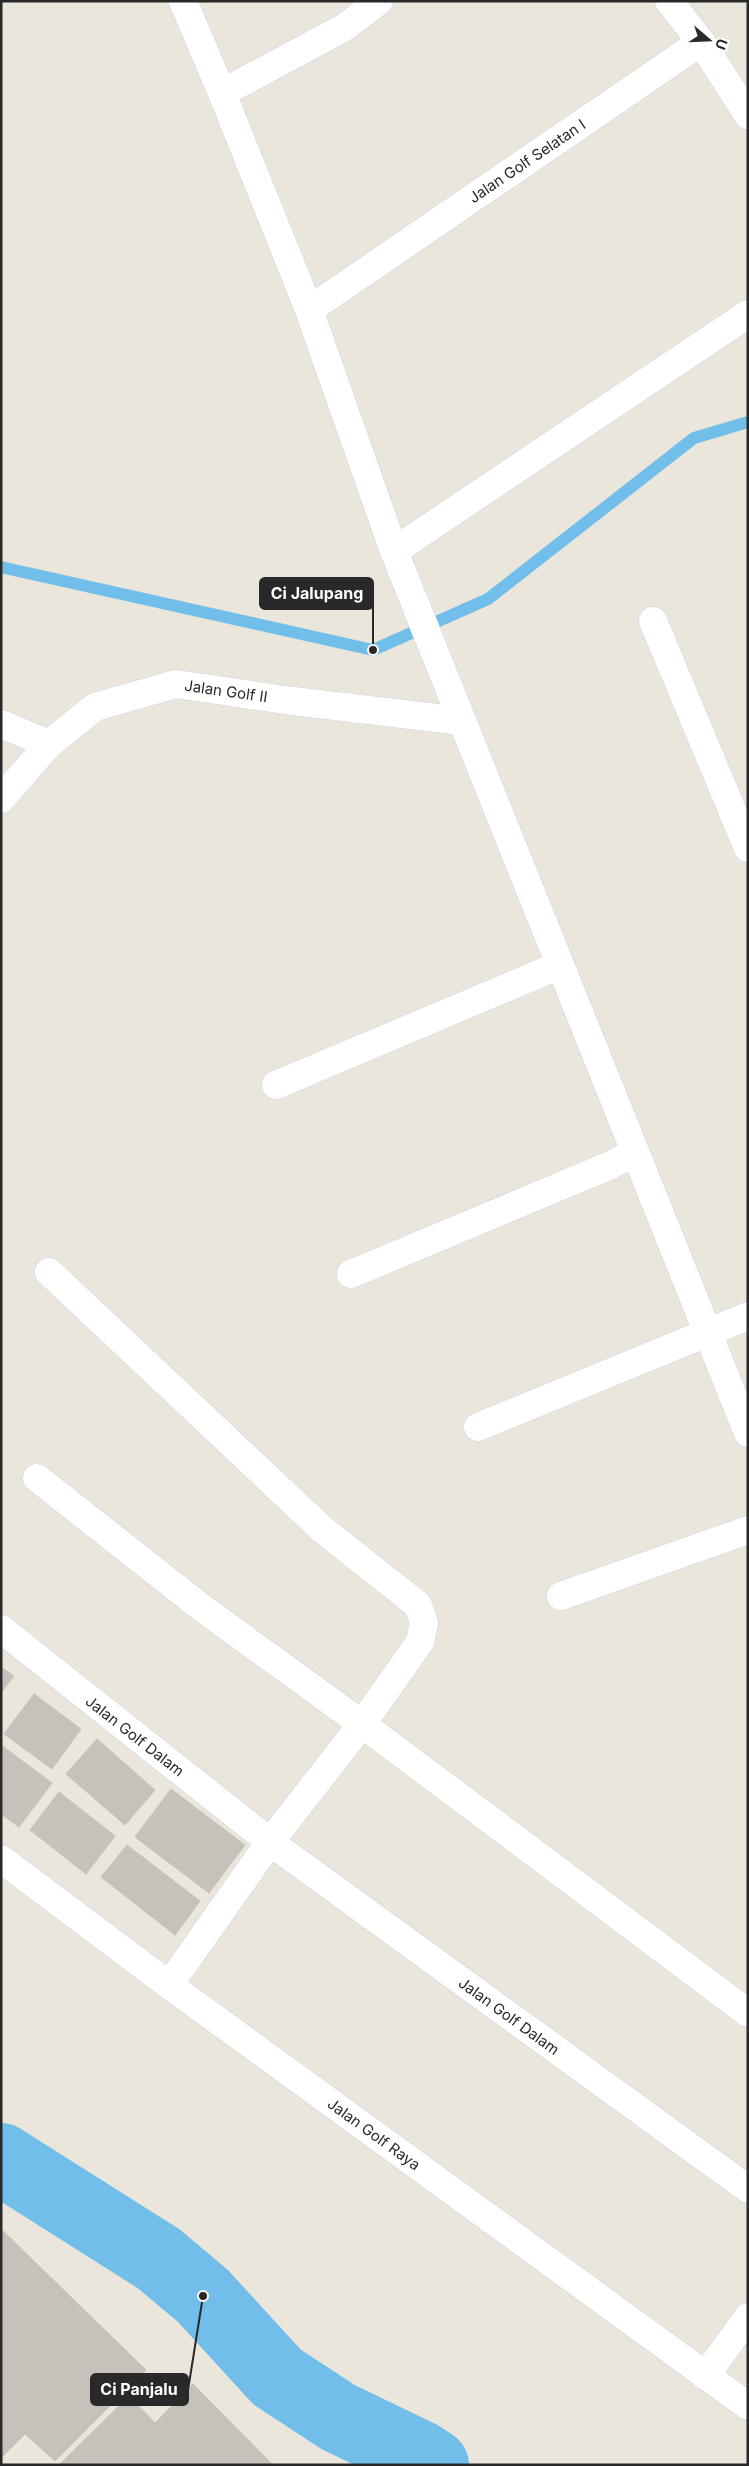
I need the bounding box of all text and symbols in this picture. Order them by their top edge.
north arrow [684,15,734,65]
text: U [712,37,731,52]
street label: Jalan Golf Selatan I [465,115,589,207]
callout: Ci Jalupang [260,578,373,609]
text: Ci Jalupang [271,583,363,603]
street label: Jalan Golf II [183,676,269,706]
street label: Jalan Golf Dalam [82,1692,188,1780]
street label: Jalan Golf Dalam [455,1973,563,2059]
street label: Jalan Golf Raya [324,2094,424,2174]
callout: Ci Panjalu [91,2374,188,2405]
text: Ci Panjalu [100,2379,178,2399]

